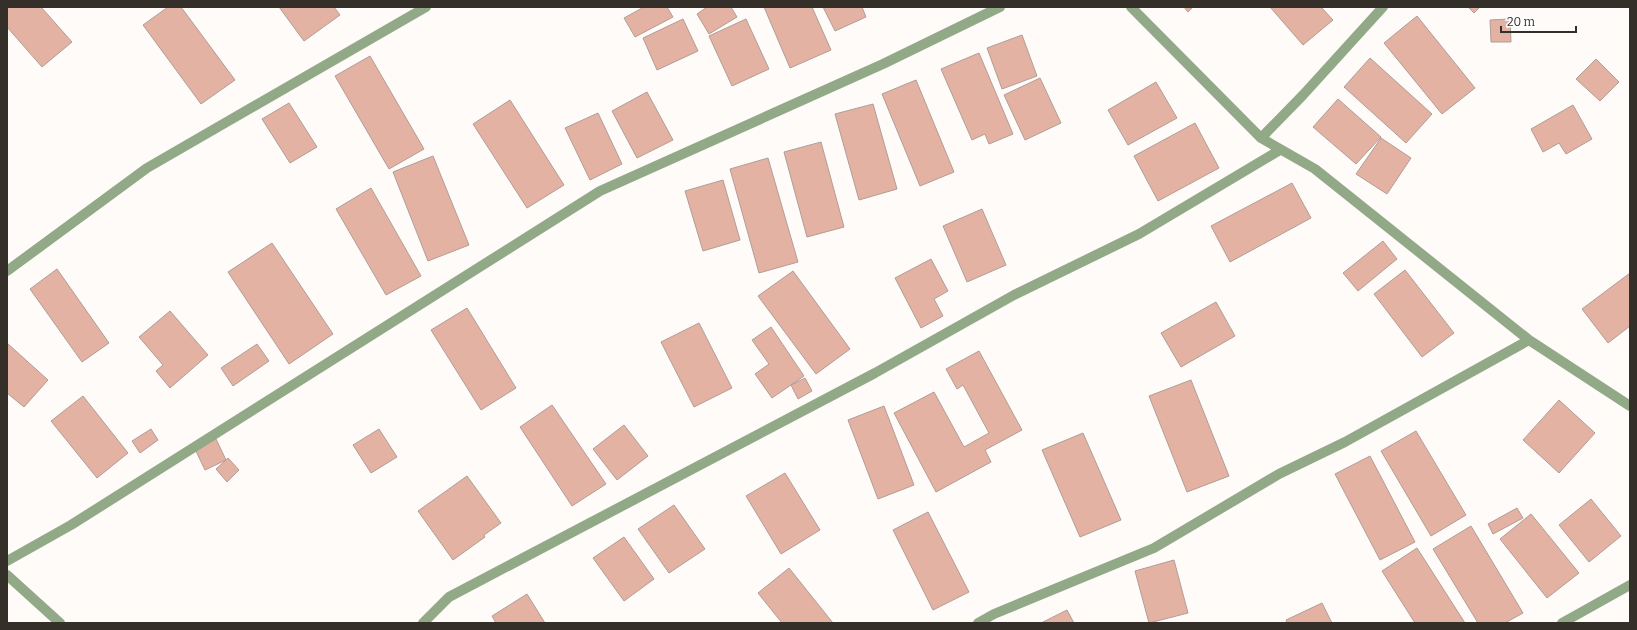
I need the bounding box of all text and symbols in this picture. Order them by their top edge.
scale bar [1501,8,1576,34]
text: 20 m [1507,15,1536,29]

